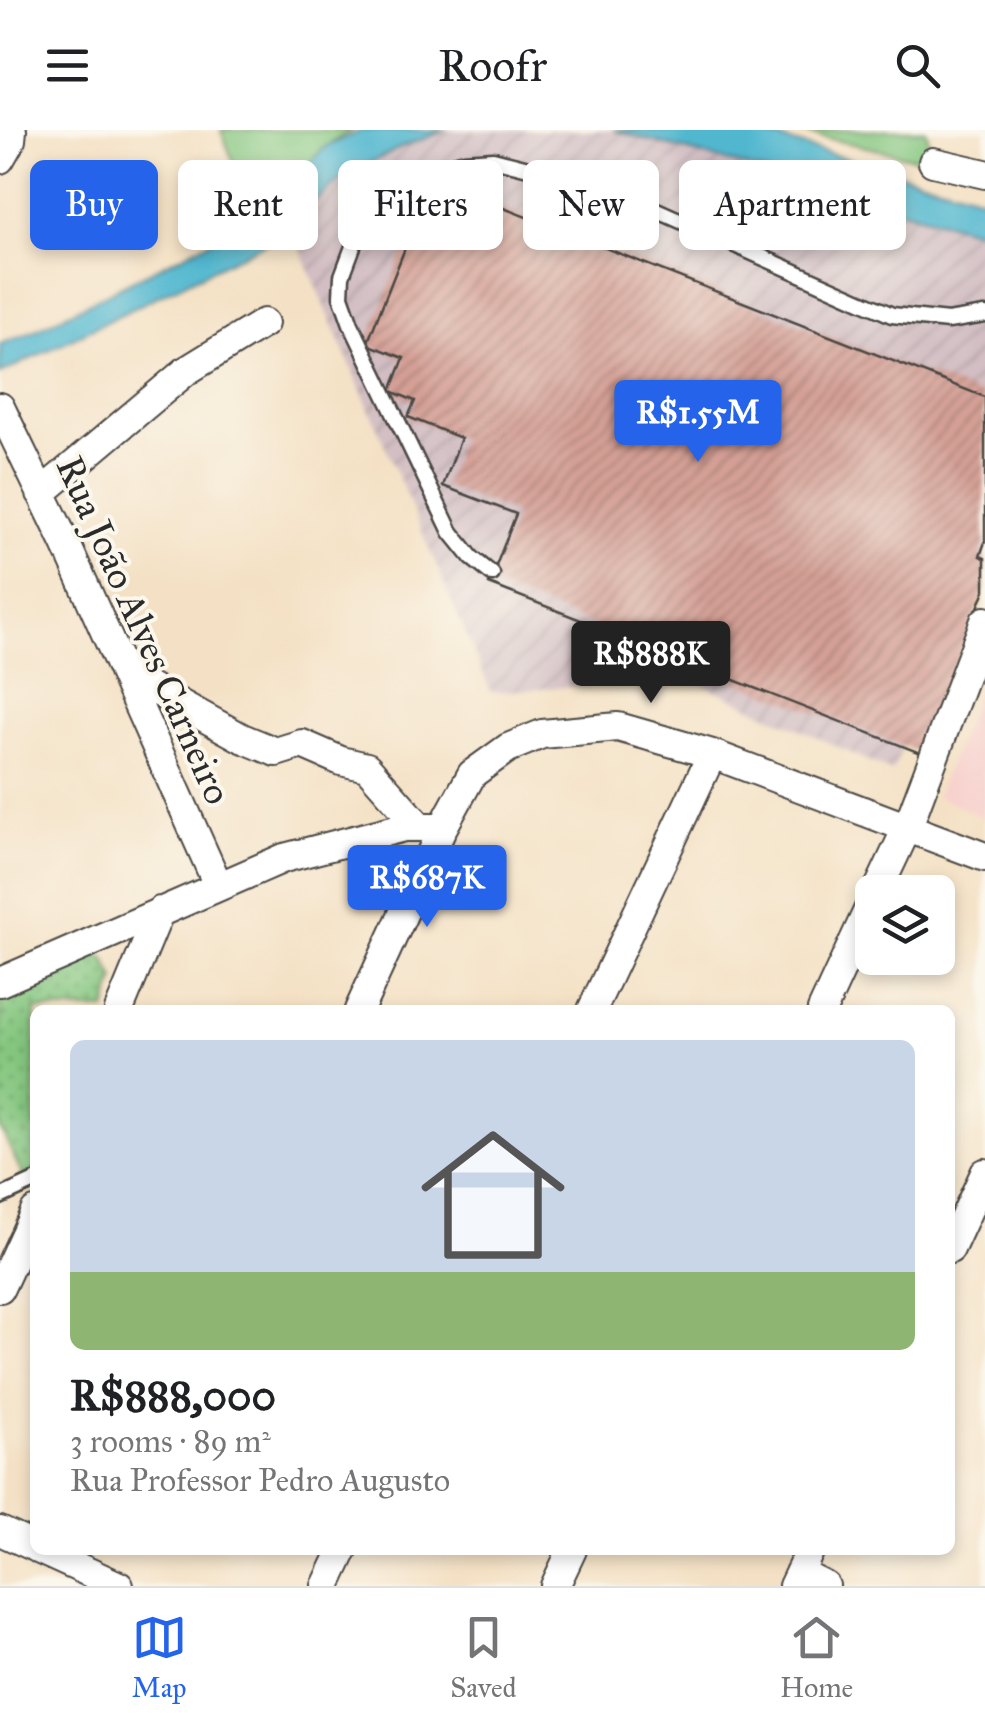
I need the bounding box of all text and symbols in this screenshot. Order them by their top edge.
icon: menu [40,38,95,93]
text: Roofr [438,38,547,93]
icon: search [890,38,945,93]
chip: Buy [30,160,158,250]
chip: Rent [178,160,318,250]
chip: Filters [338,160,503,250]
chip: New [523,160,659,250]
chip: Apartment [679,160,906,250]
pin: R$1.55M [606,380,790,465]
text: R$1.55M [636,393,760,432]
street label: Rua João Alves Carneiro [46,449,242,812]
pin: R$888K [570,621,732,706]
text: R$888K [593,634,709,673]
pin: R$687K [346,845,508,930]
text: R$687K [370,858,484,897]
map controls [855,875,955,975]
button: layers [855,875,955,975]
icon: home [403,1105,583,1285]
text: R$888,000 [70,1370,276,1422]
text: 3 rooms · 89 m² [70,1422,271,1461]
text: Rua Professor Pedro Augusto [70,1461,450,1500]
tab: Map [132,1610,187,1705]
tab: Saved [450,1610,517,1705]
tab: Home [780,1610,853,1705]

